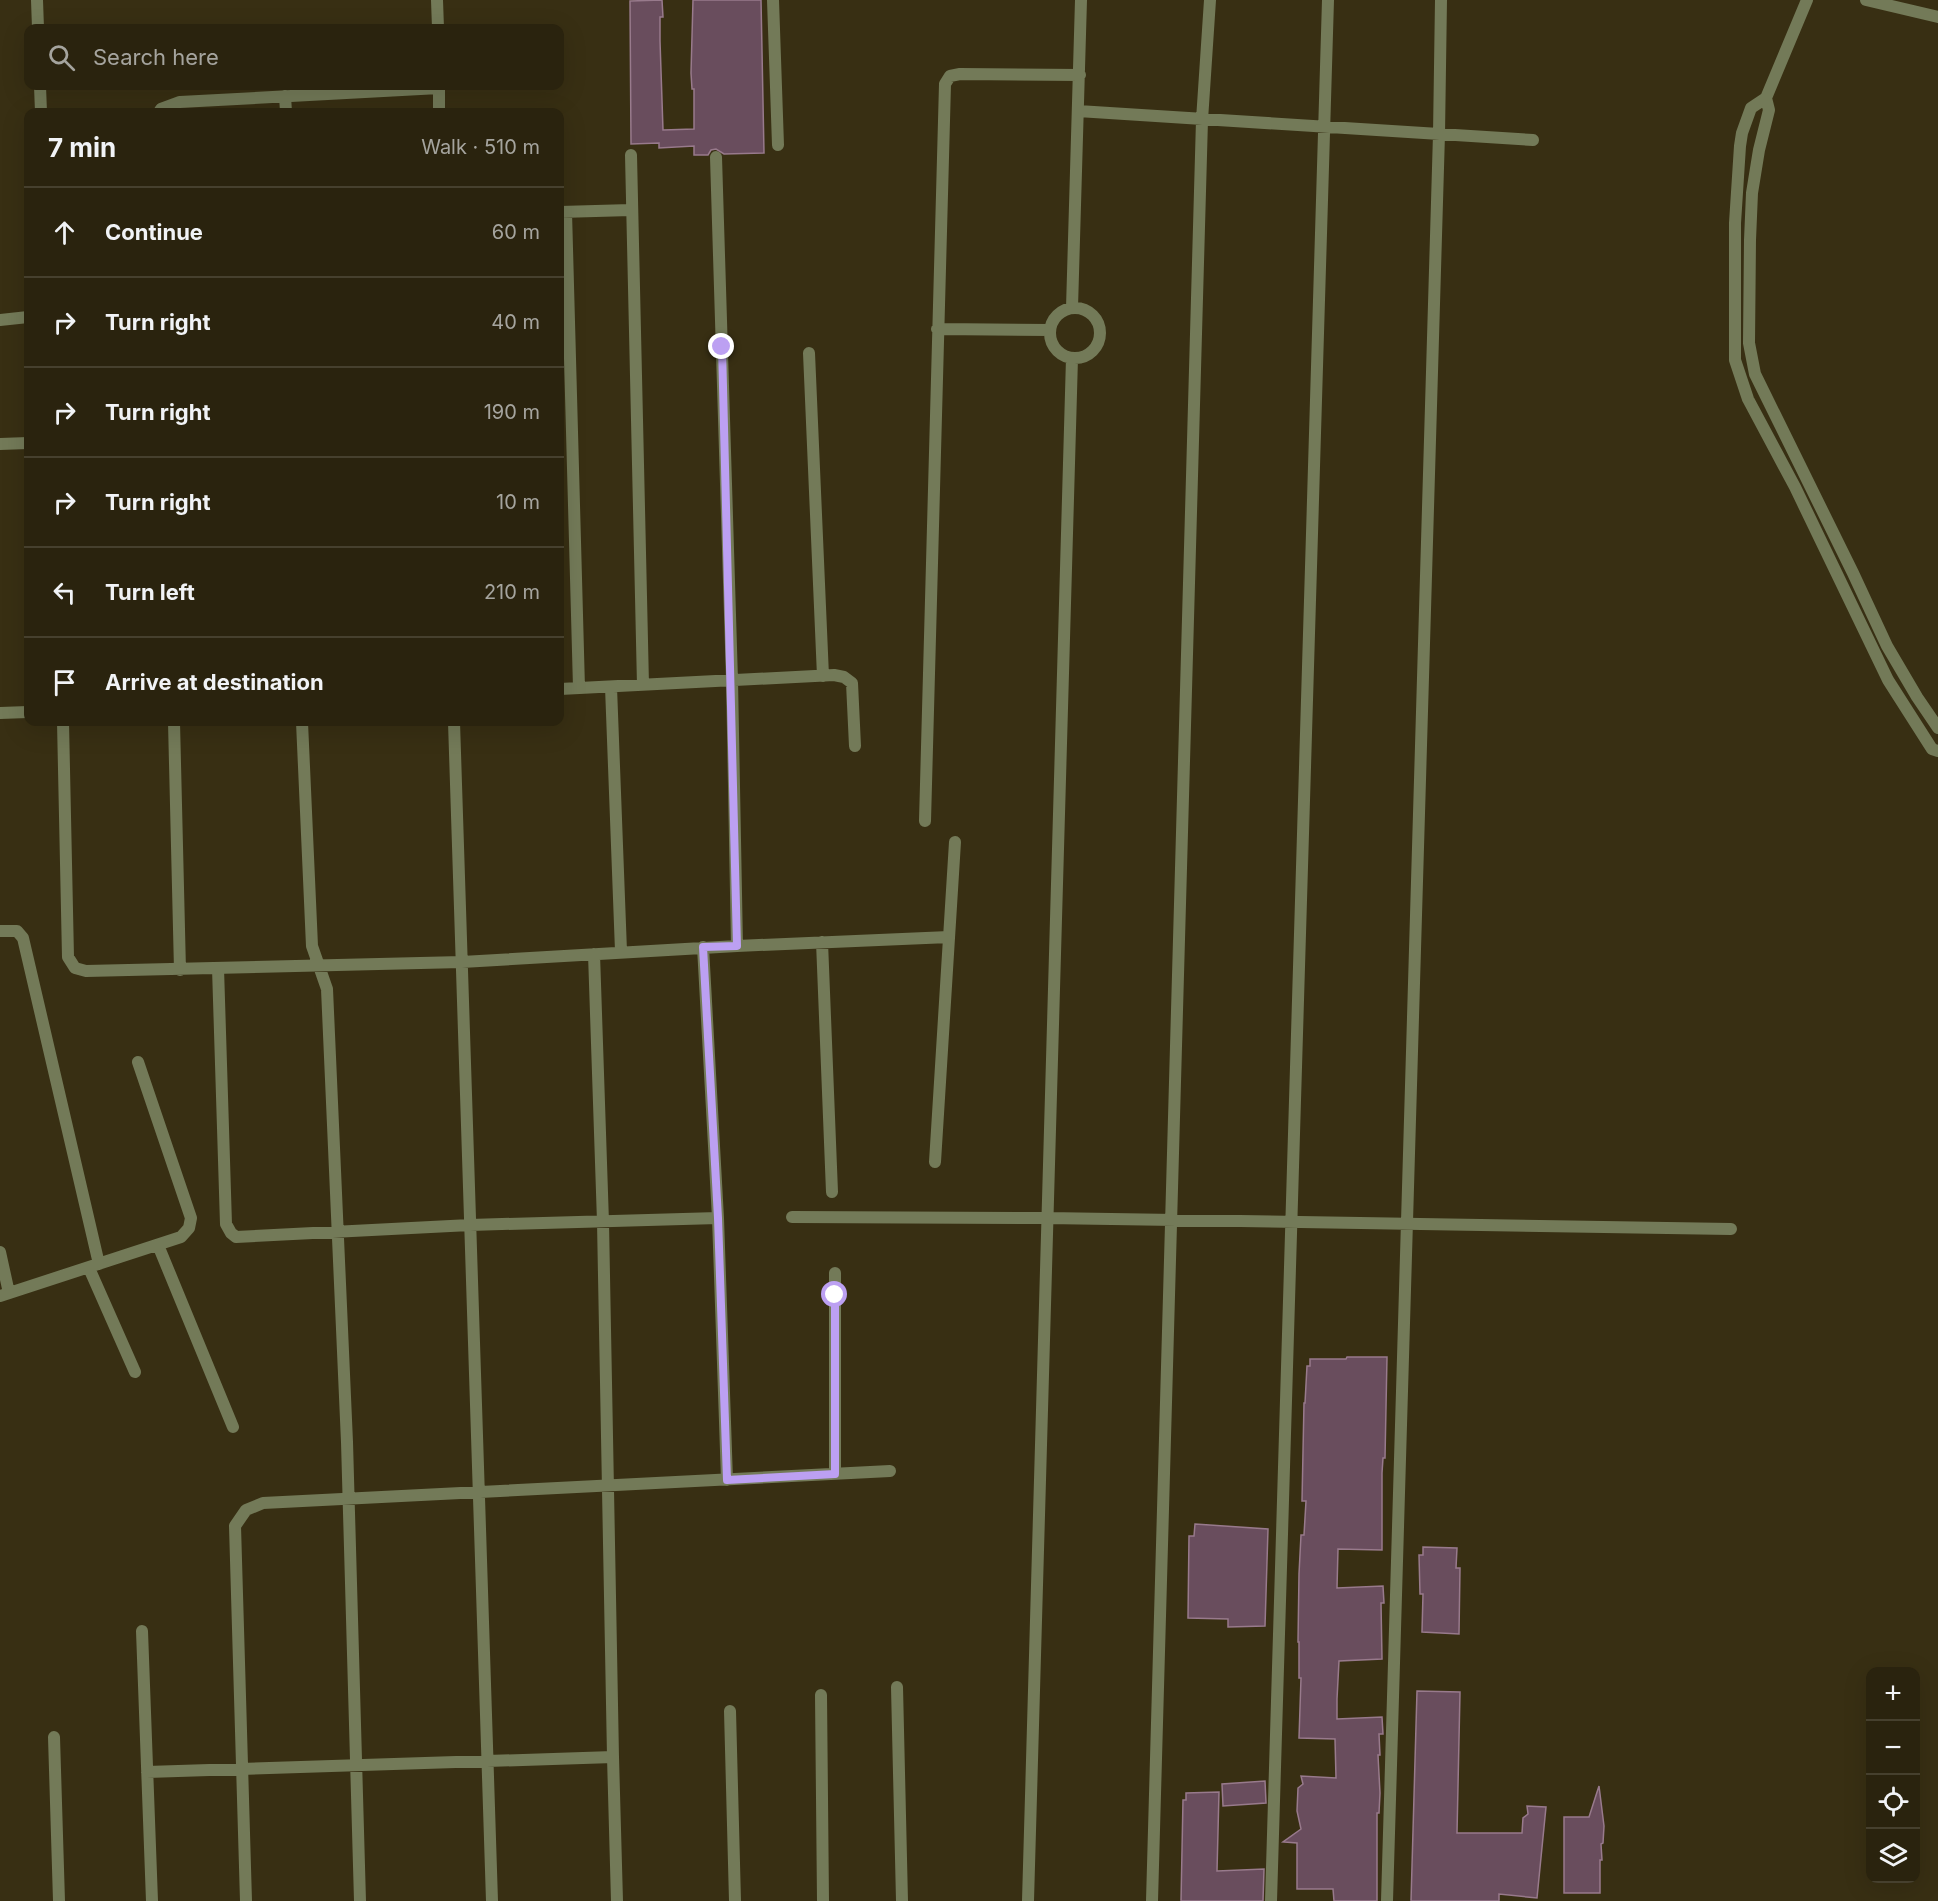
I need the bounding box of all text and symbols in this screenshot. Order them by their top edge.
search box [24,24,564,90]
icon: search [45,41,78,74]
text: Search here [93,44,219,70]
text: 7 min [48,132,116,163]
text: Walk · 510 m [421,135,540,159]
icon: ahead [48,216,81,249]
text: Continue [105,219,203,245]
text: 60 m [492,220,540,244]
icon: right [48,306,81,339]
text: Turn right [105,309,211,335]
text: 40 m [491,310,540,334]
route end [708,333,734,359]
icon: right [48,396,81,429]
text: Turn right [105,399,211,425]
text: 190 m [484,400,540,424]
icon: right [48,486,81,519]
text: Turn right [105,489,211,515]
text: 10 m [496,490,540,514]
icon: left [48,576,81,609]
text: Turn left [105,579,195,605]
text: 210 m [484,580,540,604]
icon: arrive [48,666,81,699]
text: Arrive at destination [105,669,324,695]
route start [821,1281,847,1307]
map controls [1866,1667,1920,1883]
button: + [1866,1667,1920,1721]
button: − [1866,1721,1920,1775]
button: locate [1866,1775,1920,1829]
button: layers [1866,1829,1920,1883]

